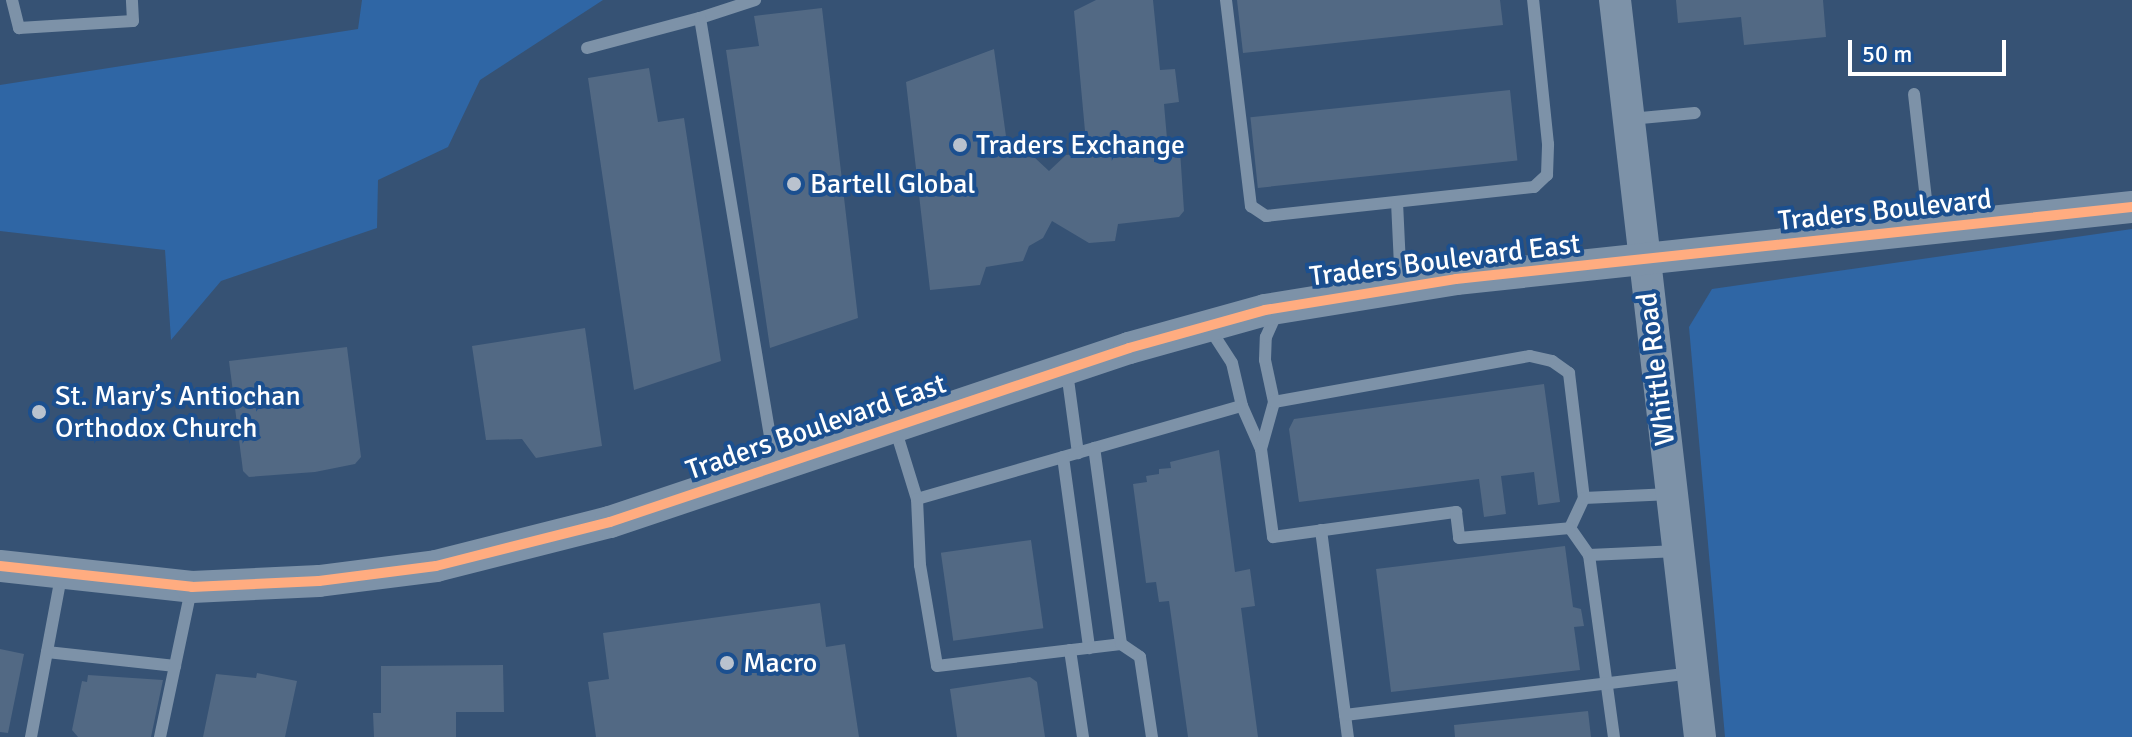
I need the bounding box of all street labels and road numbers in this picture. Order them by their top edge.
street label: Traders Boulevard [1777,182,1993,238]
street label: Traders Boulevard East [1308,227,1582,293]
street label: Whittle Road [1630,290,1682,448]
street label: Traders Boulevard East [682,367,950,487]

